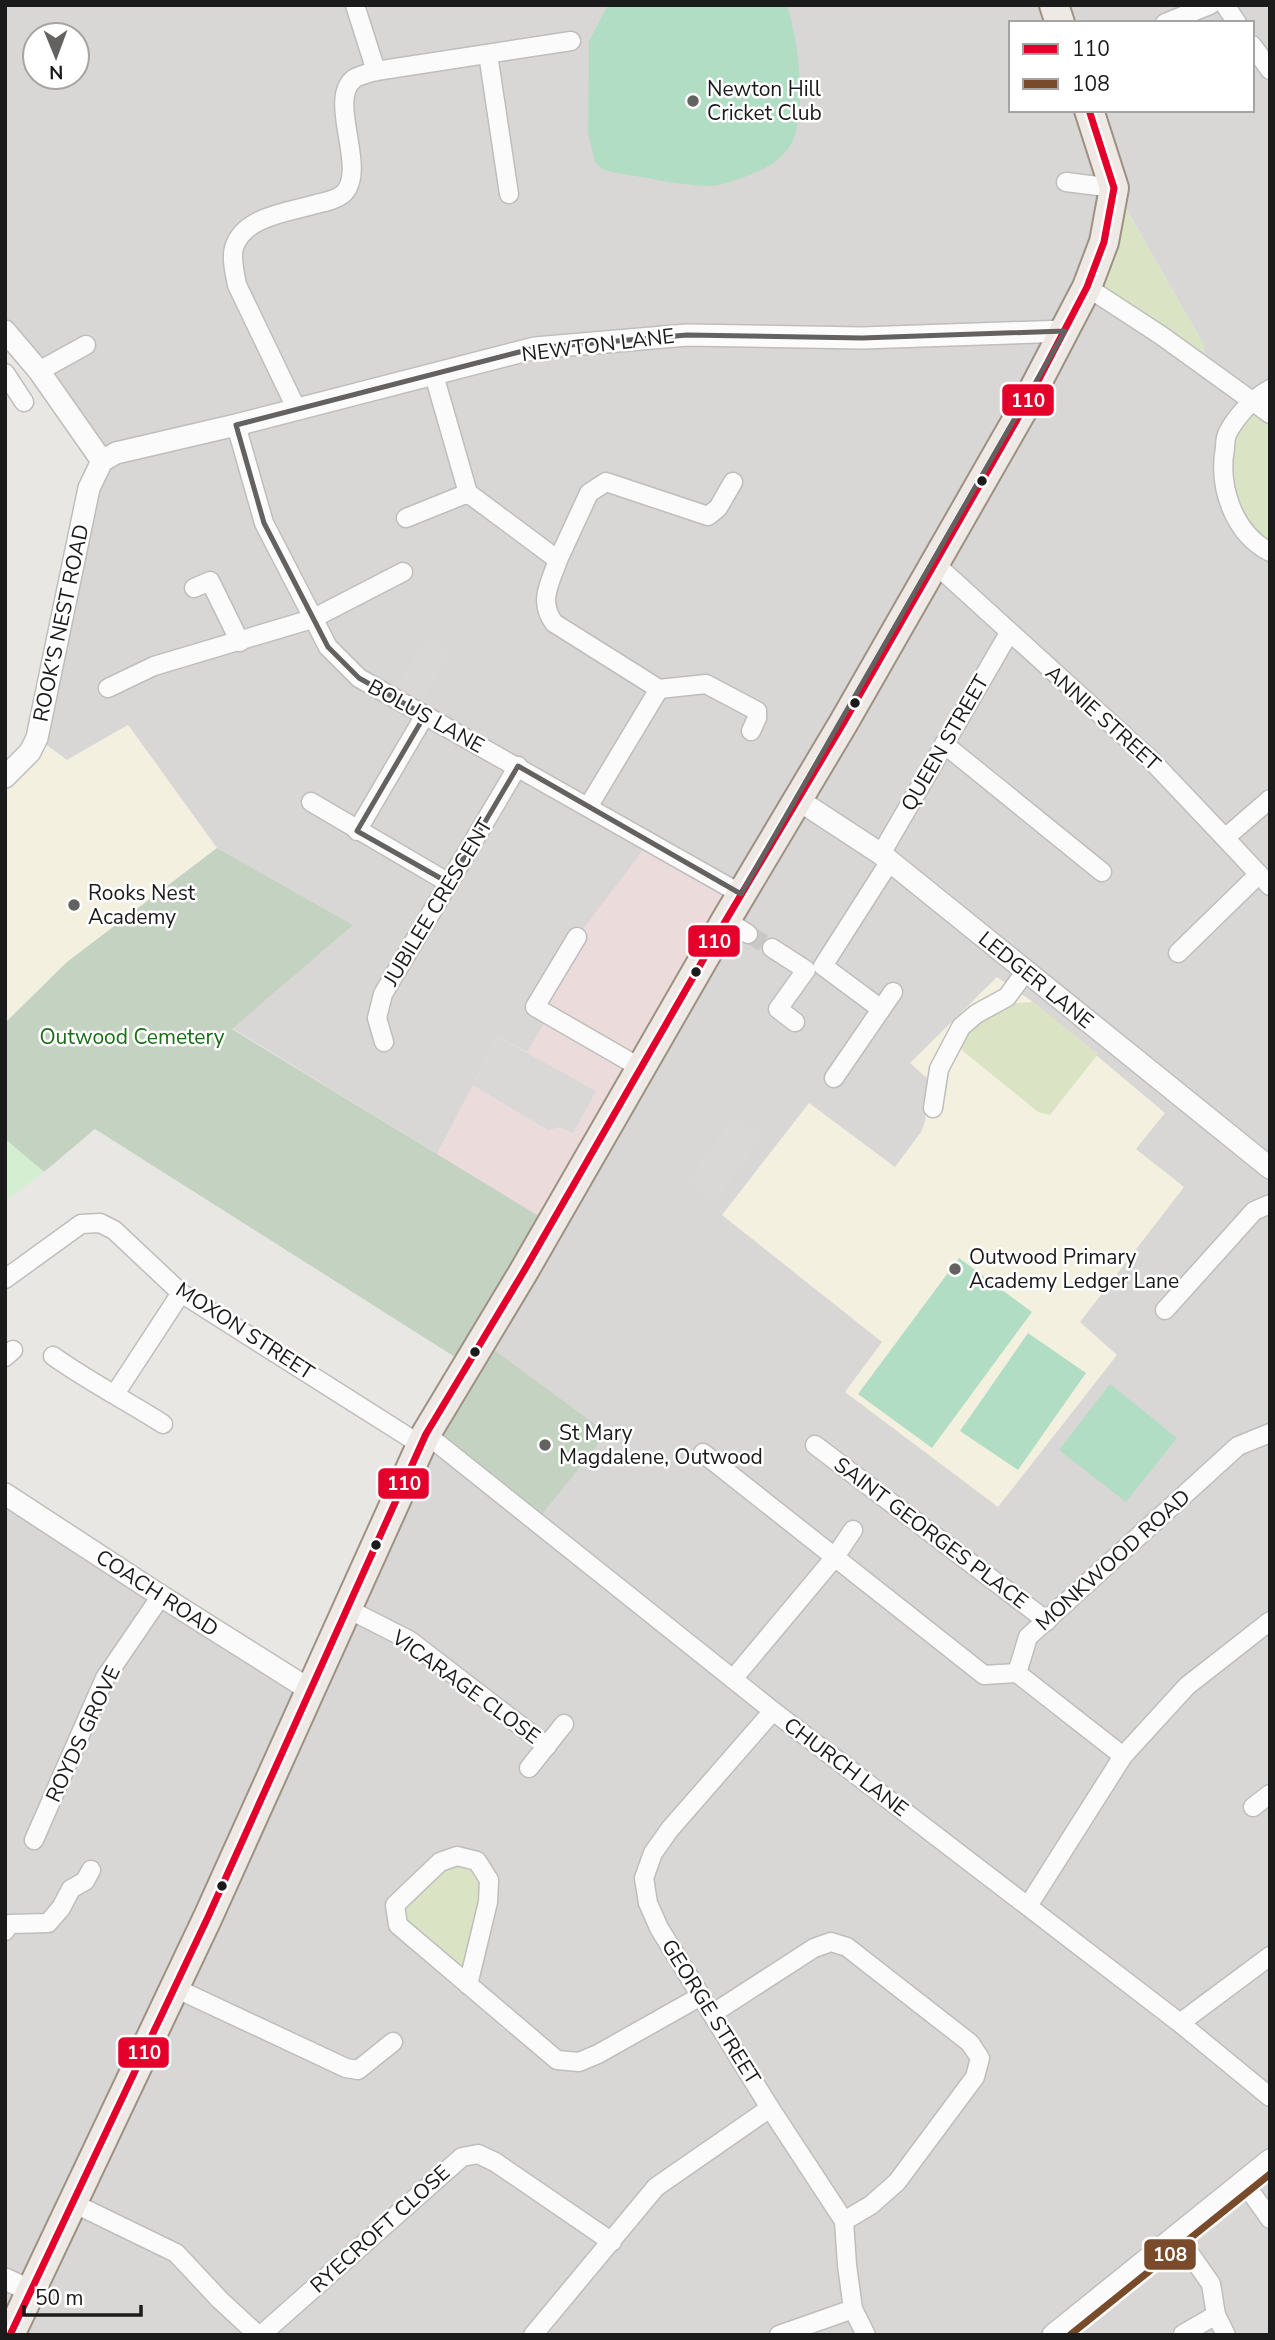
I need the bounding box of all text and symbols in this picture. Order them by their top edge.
north arrow [21,21,91,91]
legend [1009,21,1254,112]
text: 110 [1072,35,1110,63]
text: N [49,59,64,85]
text: 108 [1072,70,1110,98]
place label: Newton Hill Cricket Club [707,75,822,127]
marker: Newton Hill Cricket Club [685,93,701,109]
street label: NEWTON LANE [520,322,676,368]
line badge: 110 [1001,383,1055,417]
text: 110 [1011,388,1045,414]
unlabelled marker [975,474,989,488]
street label: ROOK'S NEST ROAD [26,522,96,724]
street label: ANNIE STREET [1040,659,1167,777]
street label: QUEEN STREET [895,669,996,816]
street label: BOLUS LANE [363,673,489,759]
unlabelled marker [848,696,862,710]
street label: JUBILEE CRESCENT [376,813,499,992]
place label: Rooks Nest Academy [88,879,196,931]
marker: Rooks Nest Academy [66,897,82,913]
line badge: 110 [687,924,741,958]
street label: LEDGER LANE [973,925,1099,1035]
text: 110 [697,929,731,955]
unlabelled marker [689,965,703,979]
park label: Outwood Cemetery [40,1023,225,1051]
place label: Outwood Primary Academy Ledger Lane [969,1243,1179,1295]
marker: Outwood Primary Academy Ledger Lane [947,1261,963,1277]
street label: MOXON STREET [170,1276,320,1386]
unlabelled marker [468,1345,482,1359]
place label: St Mary Magdalene, Outwood [559,1419,763,1471]
marker: St Mary Magdalene, Outwood [537,1437,553,1453]
street label: SAINT GEORGES PLACE [828,1451,1034,1615]
line badge: 110 [377,1467,430,1500]
text: 110 [387,1471,421,1497]
street label: MONKWOOD ROAD [1030,1483,1196,1637]
unlabelled marker [369,1538,383,1552]
street label: COACH ROAD [90,1543,224,1643]
street label: VICARAGE CLOSE [385,1623,546,1750]
street label: ROYDS GROVE [39,1661,127,1807]
street label: CHURCH LANE [778,1711,914,1823]
unlabelled marker [215,1879,229,1893]
street label: GEORGE STREET [655,1934,767,2090]
line badge: 110 [117,2036,170,2069]
text: 110 [127,2040,161,2066]
street label: RYECROFT CLOSE [304,2159,456,2299]
line badge: 108 [1143,2238,1197,2271]
text: 108 [1153,2242,1187,2268]
scale bar [24,2274,142,2318]
text: 50 m [35,2284,84,2312]

